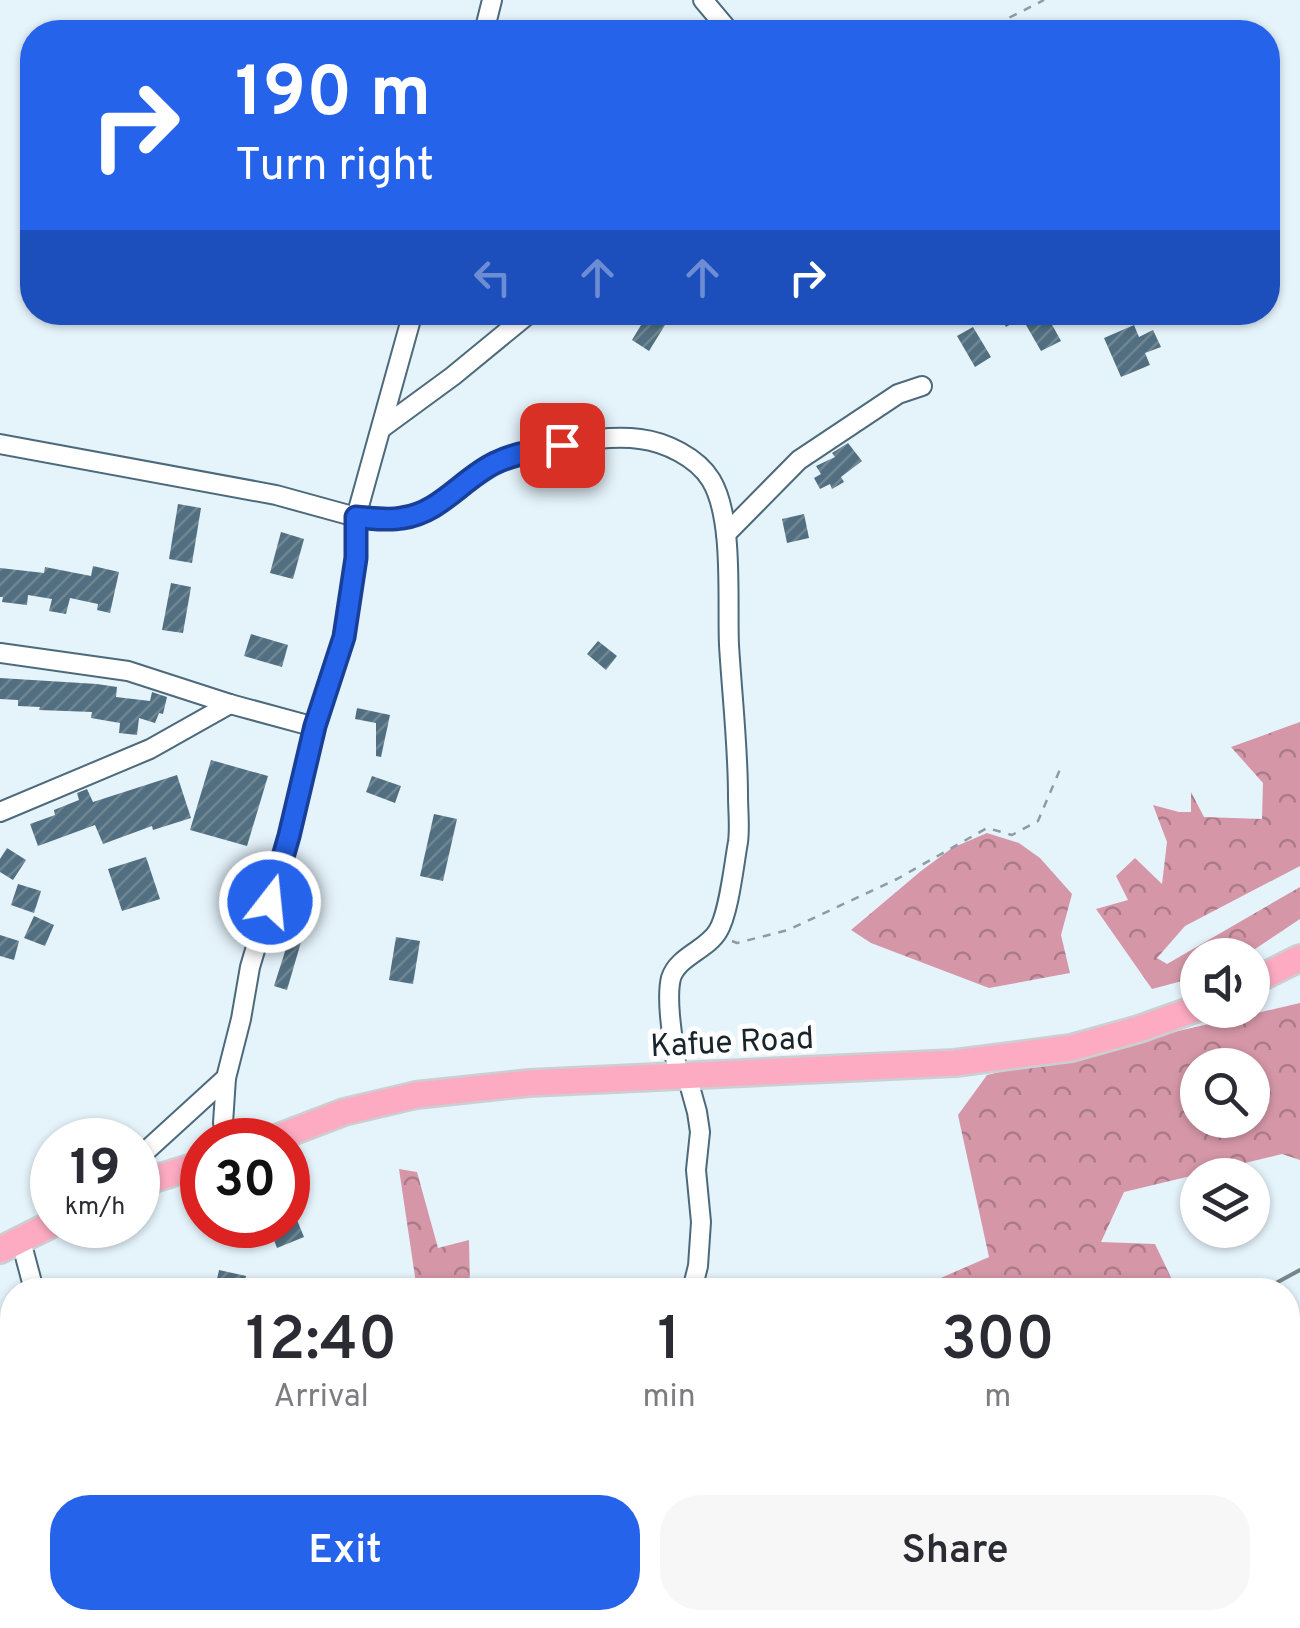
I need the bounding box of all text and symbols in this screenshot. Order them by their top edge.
text: 190 m [235,52,431,141]
icon: right [70,60,200,190]
text: Turn right [235,139,434,196]
icon: left [465,250,520,305]
icon: ahead [570,250,625,305]
icon: ahead [675,250,730,305]
icon: right [780,250,835,305]
pin [520,403,605,488]
icon: arrive [535,418,590,473]
position arrow [218,850,322,954]
map controls [1180,938,1270,1248]
button: sound [1180,938,1270,1028]
street label: Kafue Road [649,1020,815,1068]
button: search [1180,1048,1270,1138]
speed limit sign: 30 [180,1118,310,1248]
text: 19 [70,1139,120,1202]
button: layers [1180,1158,1270,1248]
text: km/h [65,1192,125,1224]
text: 12:40 [245,1305,397,1381]
text: 1 [657,1305,681,1381]
text: 300 [941,1305,1055,1381]
text: Arrival [274,1378,369,1418]
text: min [642,1378,696,1418]
text: m [984,1378,1011,1418]
button: Exit [50,1495,640,1610]
button: Share [660,1495,1250,1610]

